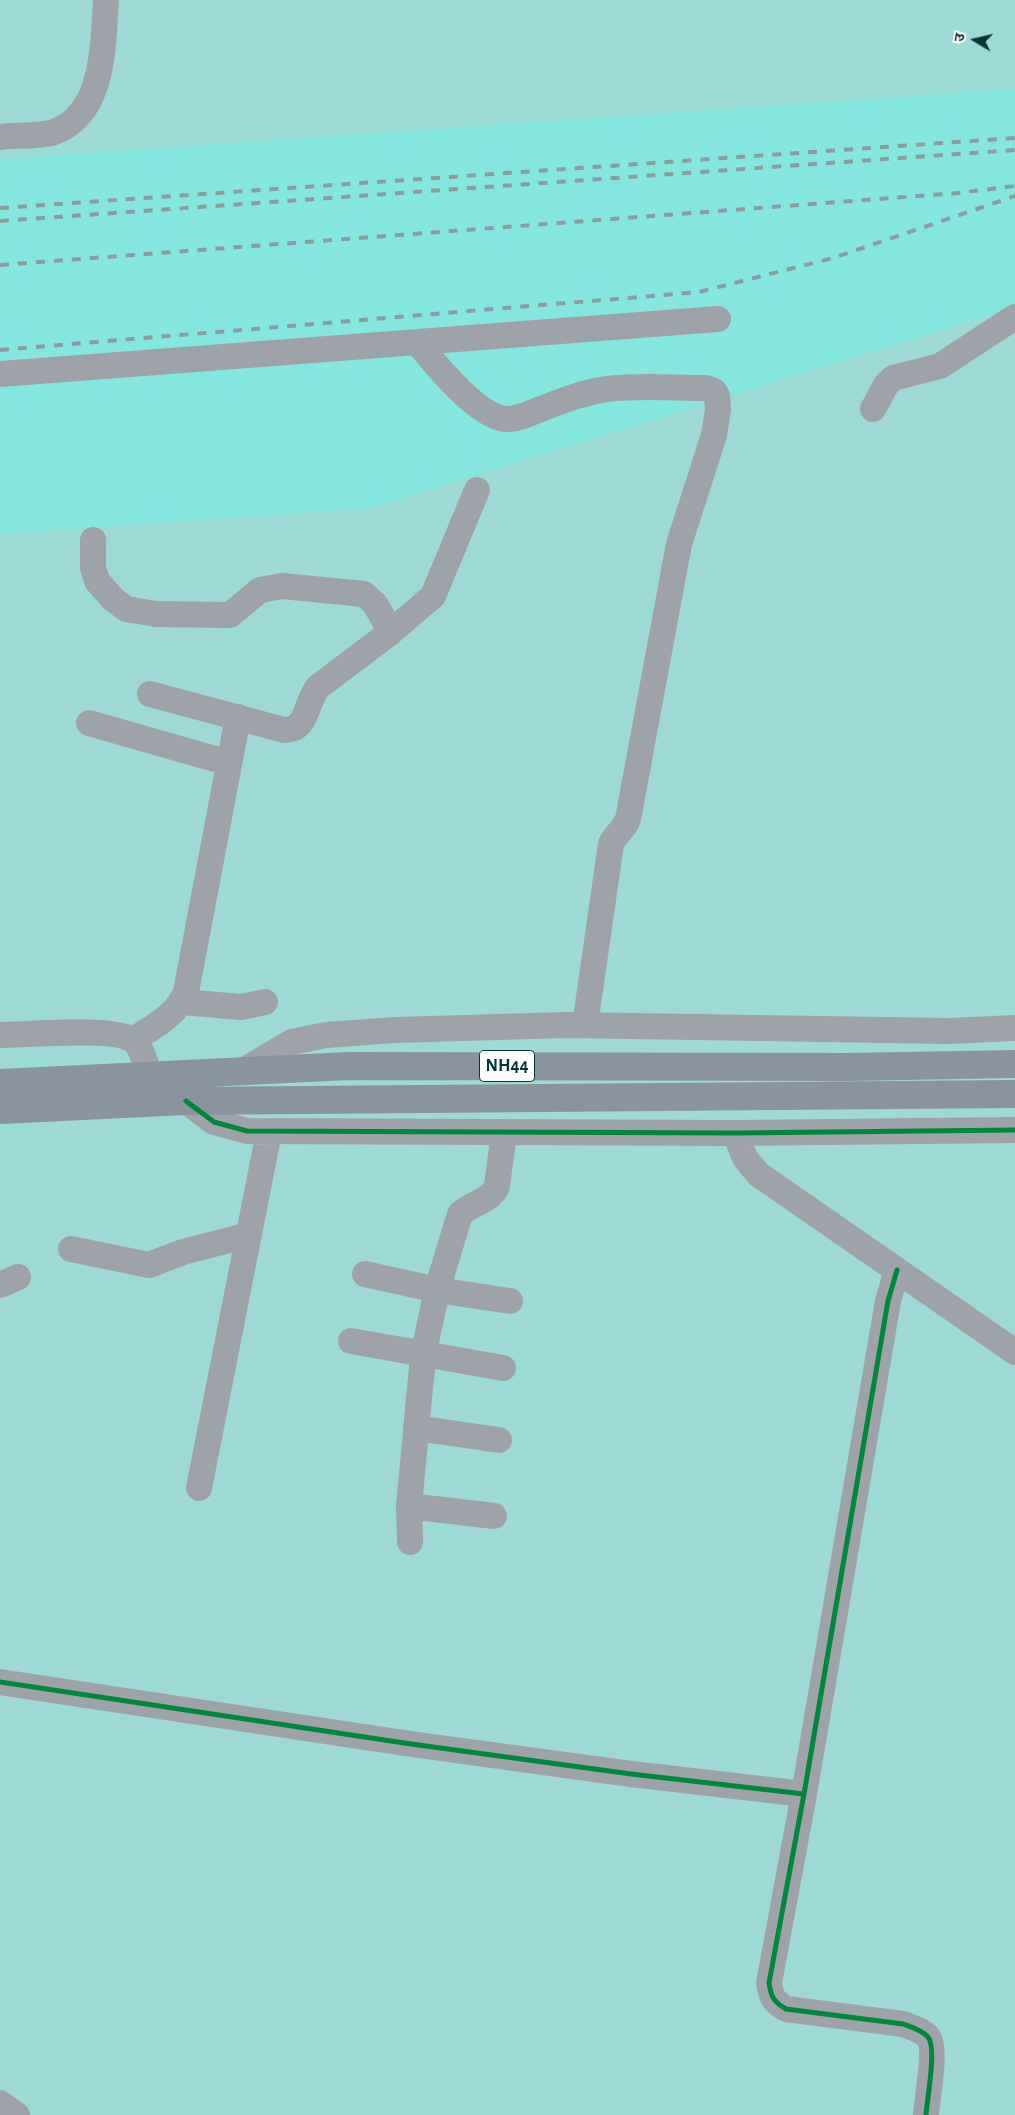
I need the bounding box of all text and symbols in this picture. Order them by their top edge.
north arrow [950,15,1000,65]
text: उ [953,33,968,43]
road number: NH44 [480,1050,534,1082]

